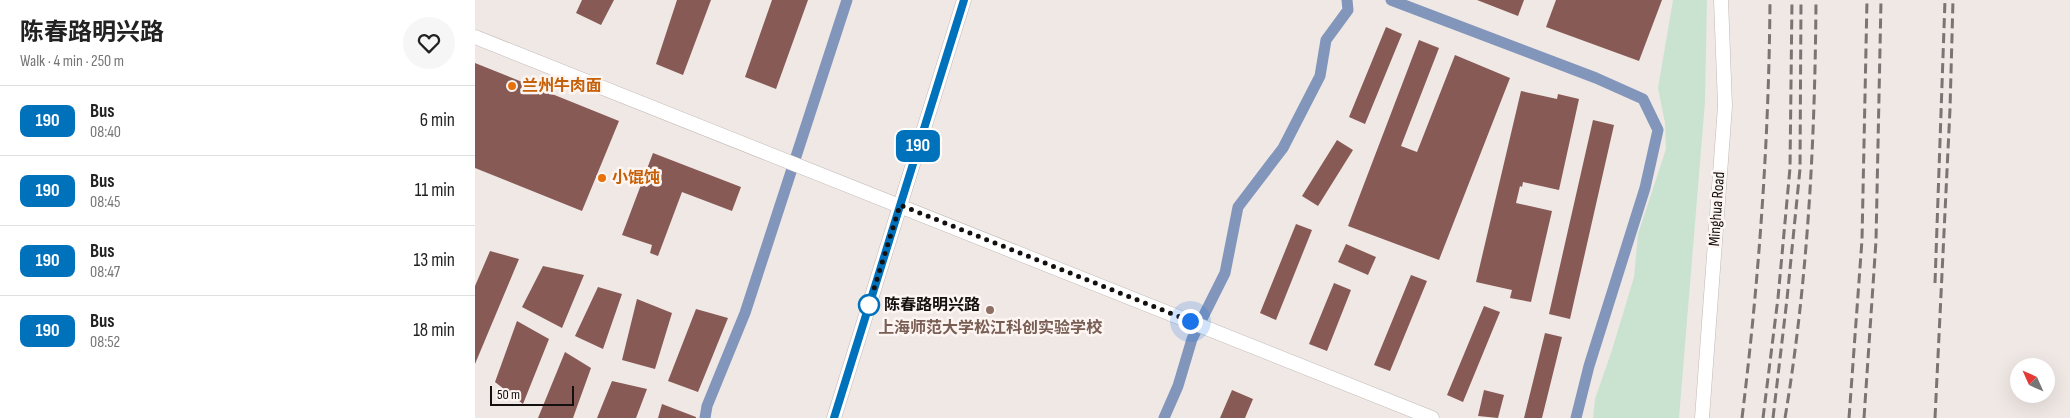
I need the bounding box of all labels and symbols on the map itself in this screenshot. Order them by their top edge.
place label: 兰州牛肉面 [522,76,602,96]
marker: 兰州牛肉面 [506,80,518,92]
line badge: 190 [889,130,947,162]
place label: 小馄饨 [612,169,660,188]
street label: Minghua Road [1705,171,1729,247]
marker: 小馄饨 [596,172,608,184]
marker: 陈春路明兴路 [858,294,880,316]
place label: 陈春路明兴路 [884,296,980,315]
marker: 上海师范大学松江科创实验学校 [984,304,996,316]
your location [1178,309,1203,334]
place label: 上海师范大学松江科创实验学校 [878,318,1103,338]
north arrow [2010,358,2055,402]
scale bar [490,383,574,406]

